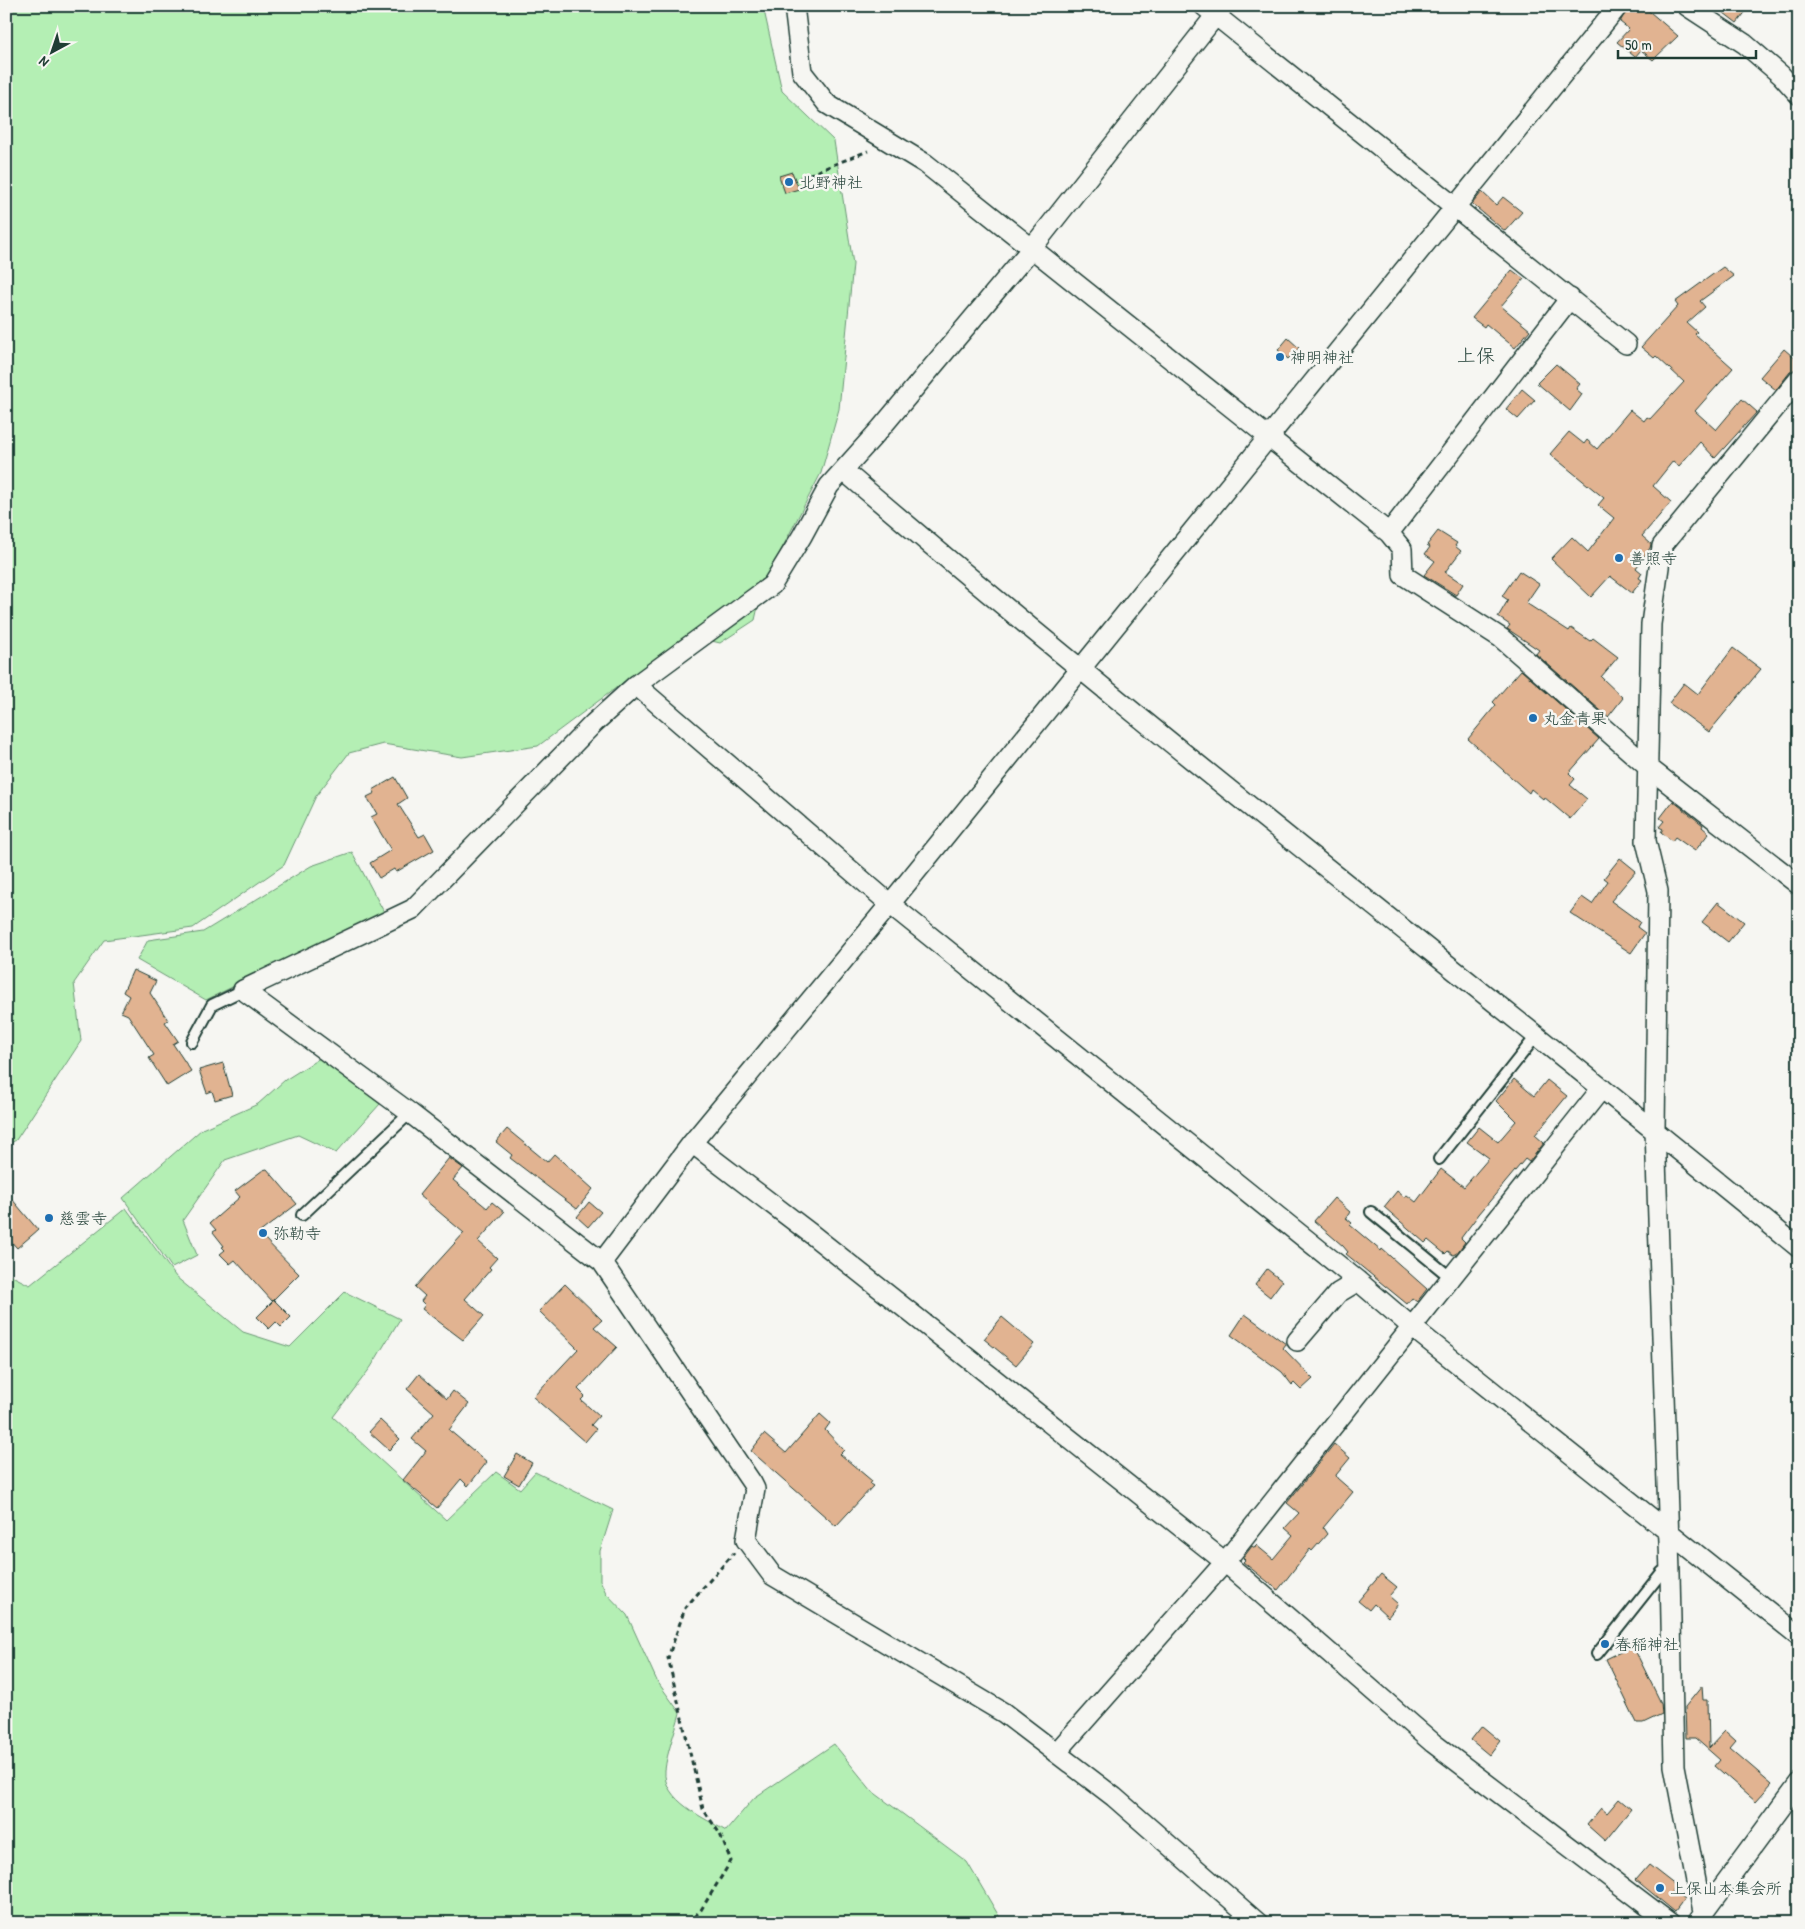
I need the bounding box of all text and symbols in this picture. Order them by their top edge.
north arrow [28,28,78,78]
scale bar [1618,28,1755,60]
text: 50 m [1625,34,1652,55]
text: N [34,52,52,72]
place label: 北野神社 [799,171,863,193]
marker: 北野神社 [783,176,795,188]
district label: 上保 [1457,342,1495,368]
place label: 神明神社 [1290,346,1354,368]
marker: 神明神社 [1274,351,1286,363]
place label: 善照寺 [1629,547,1677,569]
marker: 善照寺 [1613,552,1625,564]
place label: 丸金青果 [1543,707,1607,729]
marker: 丸金青果 [1527,712,1539,724]
place label: 慈雲寺 [59,1207,107,1229]
marker: 慈雲寺 [43,1212,55,1224]
place label: 弥勒寺 [273,1222,321,1244]
marker: 弥勒寺 [257,1227,269,1239]
place label: 春稲神社 [1615,1633,1679,1655]
marker: 春稲神社 [1599,1638,1611,1650]
place label: 上保山本集会所 [1670,1877,1782,1899]
marker: 上保山本集会所 [1654,1882,1666,1894]

